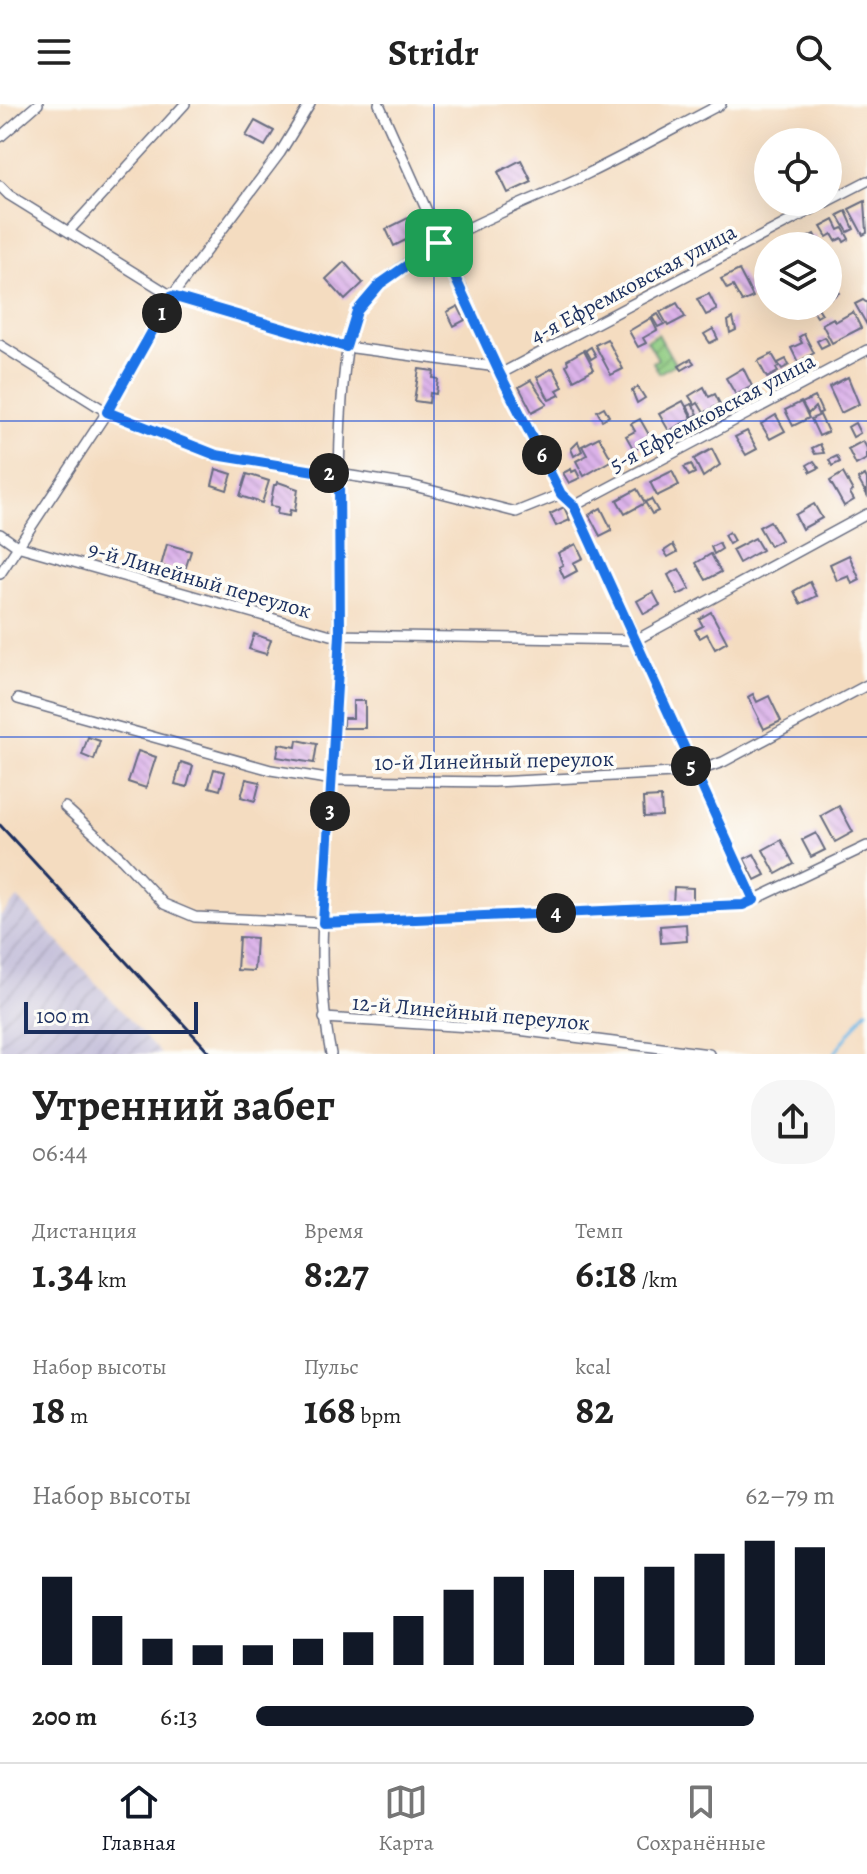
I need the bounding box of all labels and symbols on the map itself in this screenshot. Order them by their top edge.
pin [405,209,473,277]
street label: 4-я Ефремковская улица [525,216,743,351]
pin: 1 [142,293,182,333]
street label: 5-я Ефремковская улица [604,346,821,480]
pin: 6 [522,435,562,475]
pin: 2 [309,453,349,493]
street label: 9-й Линейный переулок [85,534,315,626]
street label: 10-й Линейный переулок [374,744,614,778]
pin: 5 [671,746,711,786]
pin: 3 [310,791,350,831]
pin: 4 [536,893,576,933]
street label: 12-й Линейный переулок [351,988,591,1038]
scale bar [24,998,198,1034]

